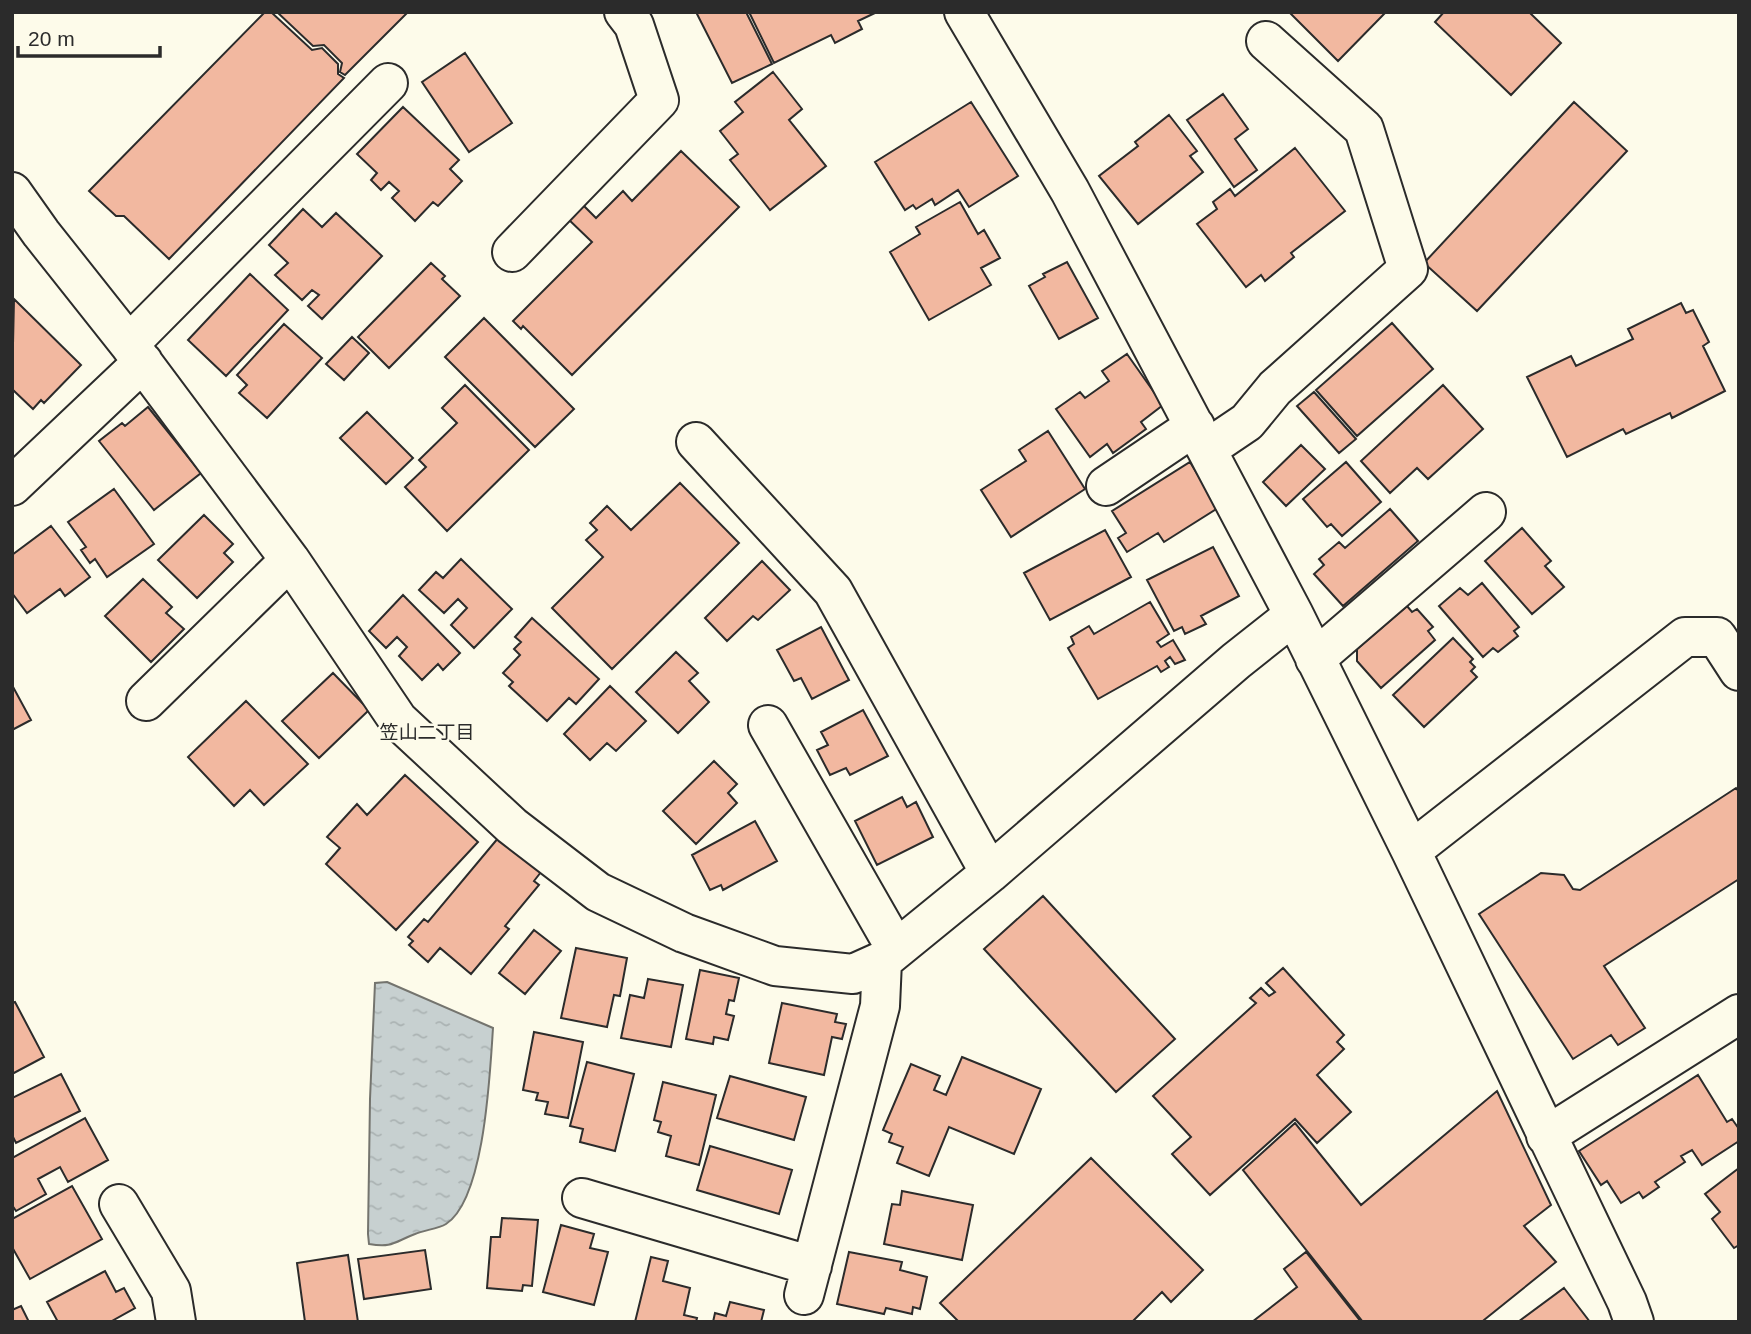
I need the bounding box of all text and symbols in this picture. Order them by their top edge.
scale bar [18,14,159,58]
text: 20 m [28,27,75,50]
district label: 笠山二丁目 [379,722,475,743]

